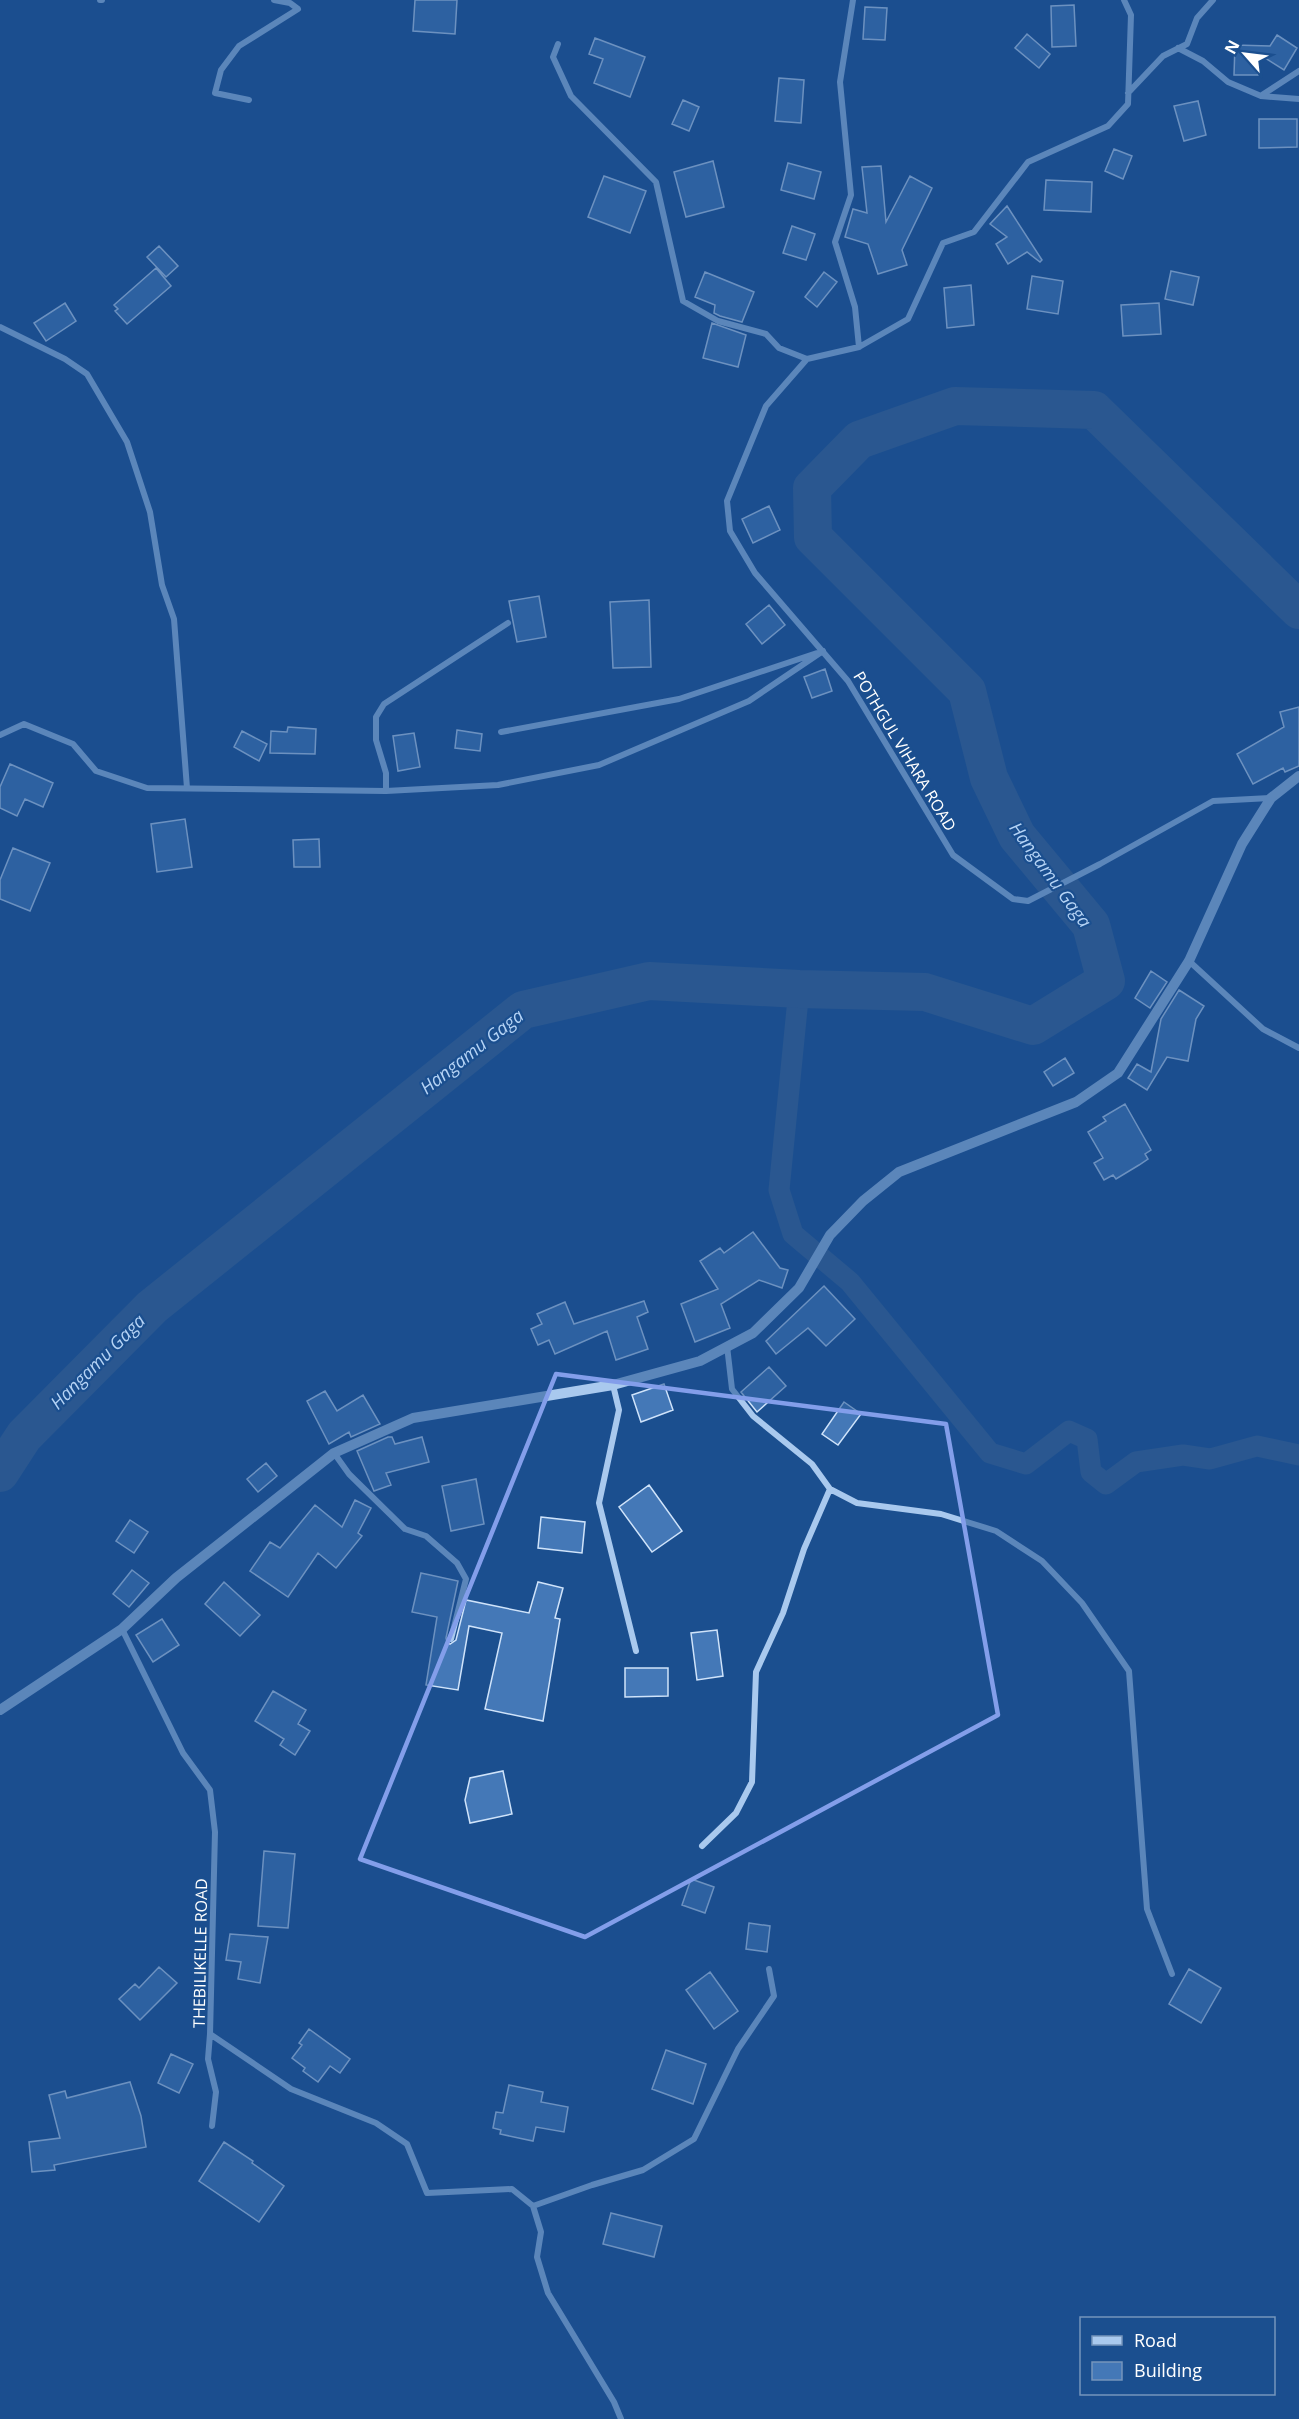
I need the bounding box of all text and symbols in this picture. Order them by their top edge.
north arrow [1215,24,1275,84]
text: N [1219,36,1245,58]
street label: POTHGUL VIHARA ROAD [849,667,961,835]
water label: Hangamu Gaga [1004,817,1097,932]
water label: Hangamu Gaga [415,1003,528,1099]
water label: Hangamu Gaga [45,1309,150,1414]
street label: THEBILIKELLE ROAD [188,1878,212,2028]
legend [1080,2317,1275,2395]
text: Road [1134,2328,1177,2352]
text: Building [1134,2358,1202,2382]

